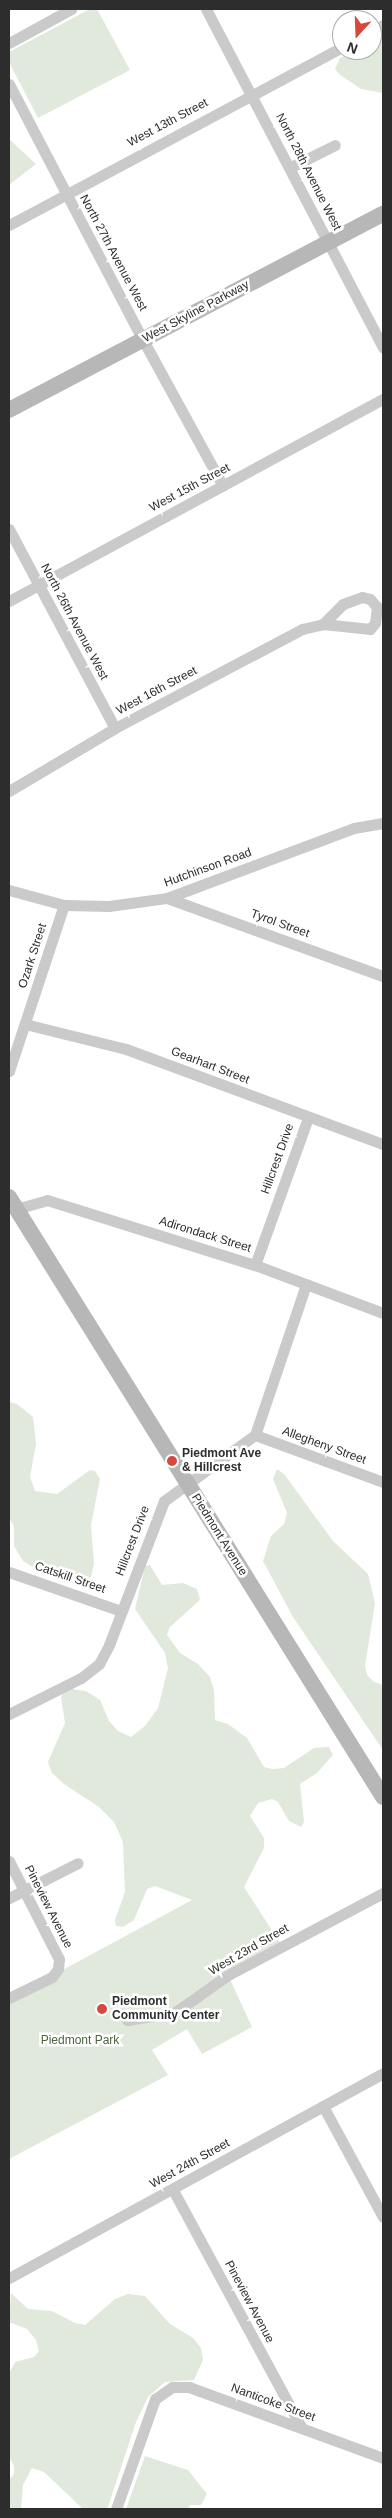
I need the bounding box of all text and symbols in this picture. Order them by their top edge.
north arrow [332,10,382,60]
text: N [345,39,360,57]
street label: West 13th Street [125,96,211,150]
street label: North 28th Avenue West [272,111,344,233]
street label: North 27th Avenue West [76,192,150,314]
street label: West Skyline Parkway [140,278,252,346]
street label: West 15th Street [147,461,233,515]
street label: North 26th Avenue West [37,561,111,683]
street label: West 16th Street [114,664,200,718]
street label: Hutchinson Road [162,845,254,891]
street label: Tyrol Street [249,907,311,941]
street label: Ozark Street [16,922,50,990]
street label: Gearhart Street [169,1044,251,1088]
street label: Hillcrest Drive [259,1122,297,1196]
street label: Adirondack Street [157,1214,253,1256]
street label: Allegheny Street [280,1424,368,1468]
place label: Piedmont Ave & Hillcrest [182,1447,262,1475]
marker: Piedmont Ave & Hillcrest [166,1455,178,1467]
street label: Piedmont Avenue [188,1491,250,1579]
street label: Hillcrest Drive [113,1504,153,1578]
street label: Catskill Street [33,1559,107,1597]
street label: Pineview Avenue [21,1863,75,1951]
street label: West 23rd Street [207,1921,291,1979]
place label: Piedmont Community Center [112,1995,219,2023]
marker: Piedmont Community Center [96,2003,108,2015]
park label: Piedmont Park [41,2034,119,2048]
street label: West 24th Street [148,2136,232,2192]
street label: Pineview Avenue [221,2258,277,2346]
street label: Nanticoke Street [229,2381,317,2425]

